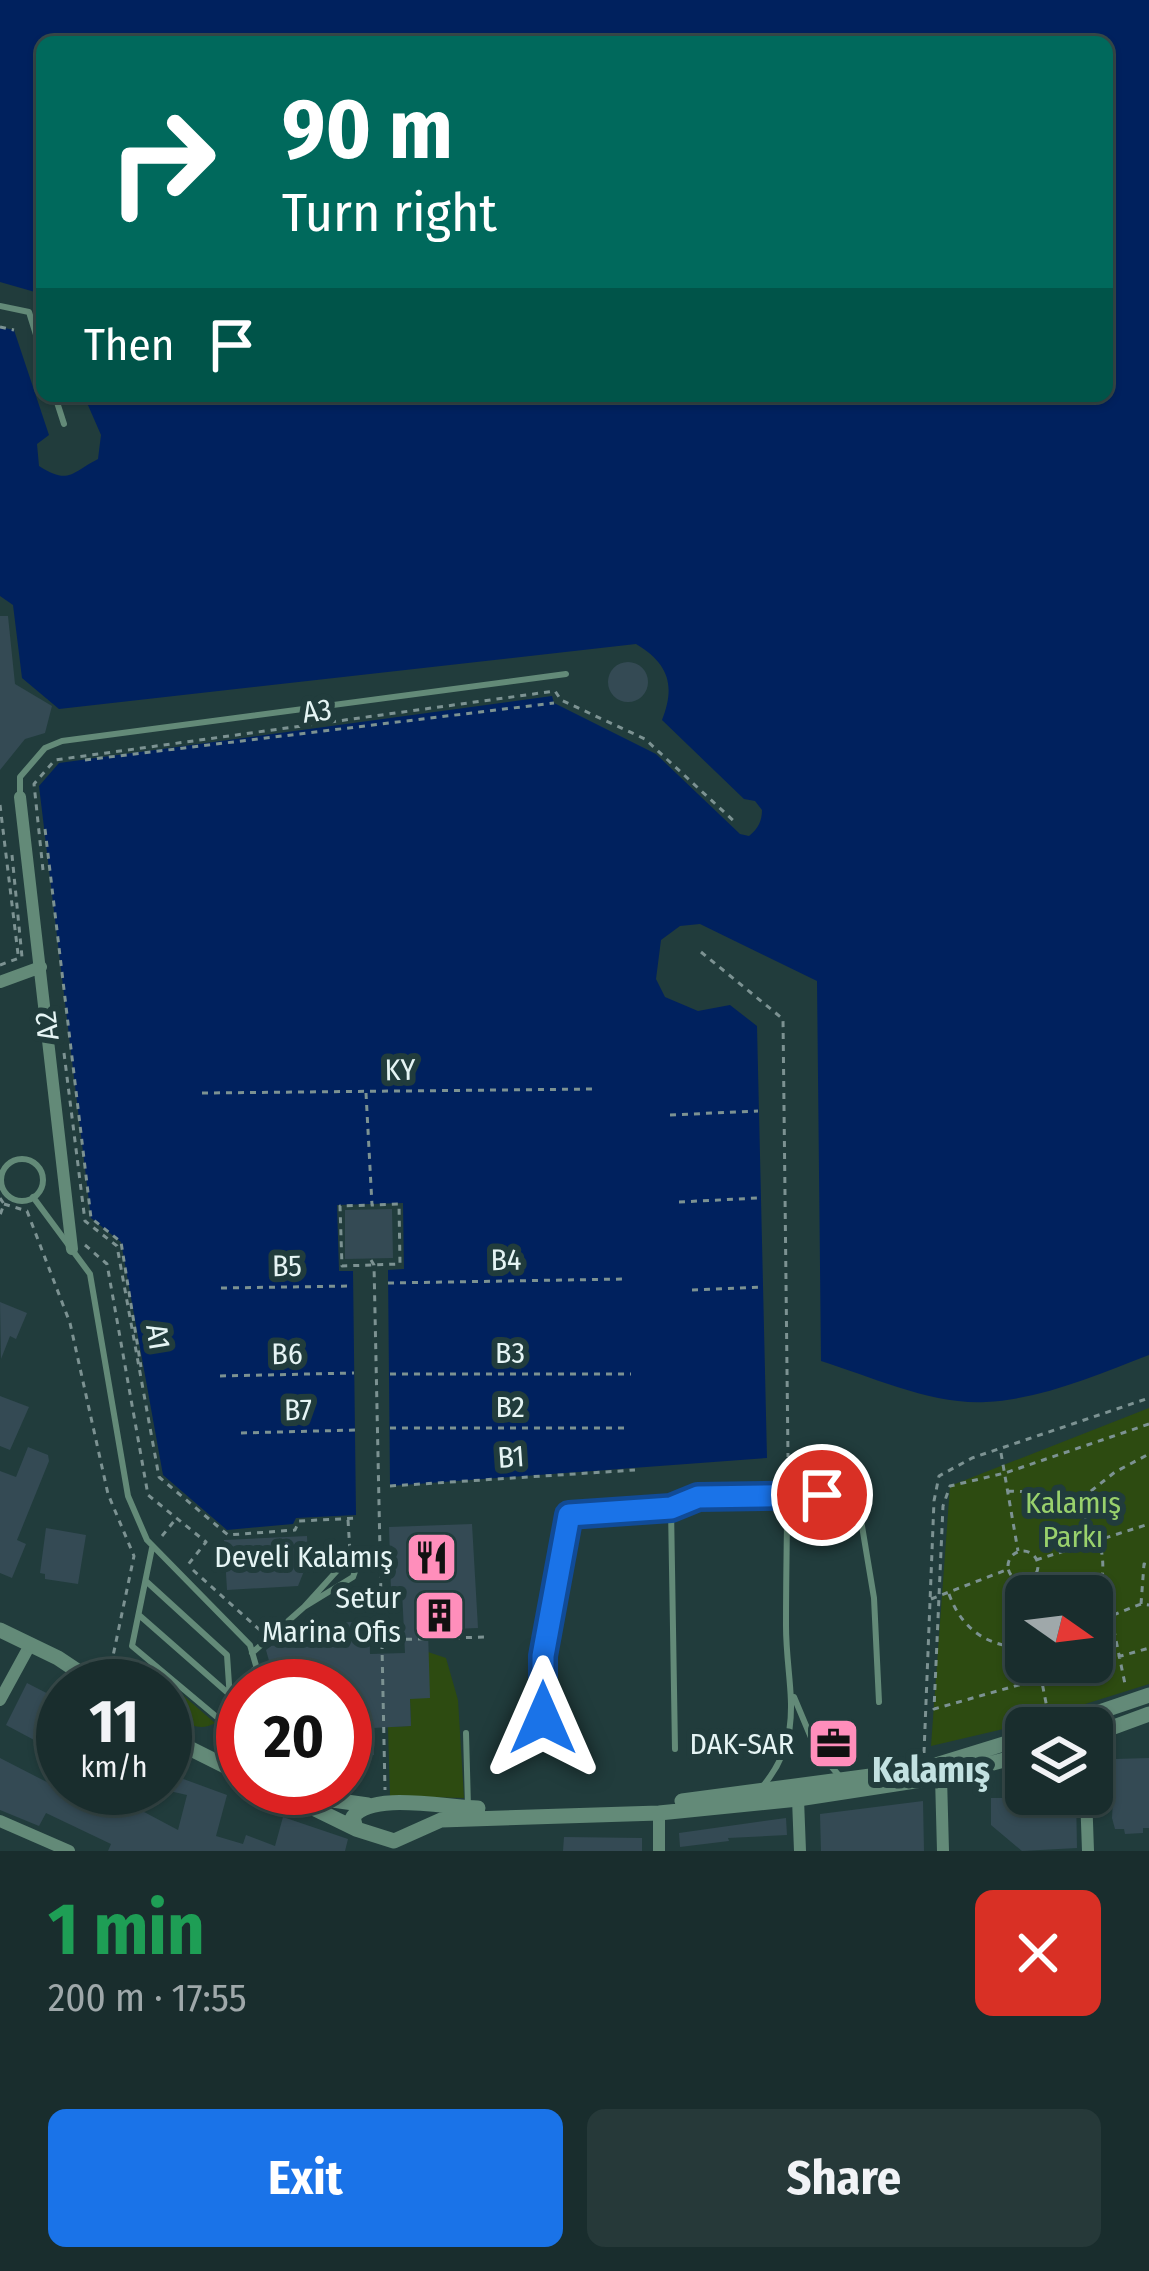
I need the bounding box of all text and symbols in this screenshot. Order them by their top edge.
text: 90 m [282,79,453,180]
icon: right [84,84,240,240]
text: Turn right [282,181,497,245]
icon: arrive [199,312,265,378]
text: Then [84,318,175,372]
street label: A3 [300,691,334,731]
street label: A2 [27,1009,67,1043]
street label: KY [384,1052,416,1088]
street label: B4 [490,1242,522,1278]
street label: B5 [272,1248,302,1284]
street label: A1 [138,1321,178,1353]
street label: B3 [495,1335,525,1371]
street label: B6 [271,1336,303,1372]
street label: B2 [495,1389,525,1425]
street label: B7 [284,1392,312,1428]
street label: B1 [496,1438,526,1476]
pin [771,1444,873,1546]
icon: arrive [789,1462,855,1528]
park label: Kalamış Parkı [1025,1485,1121,1555]
restaurant icon: Develi Kalamış [404,1529,460,1585]
place label: Develi Kalamış [214,1539,393,1575]
north arrow [1005,1575,1113,1683]
map controls [1005,1575,1113,1815]
place label: Setur Marina Ofis [262,1580,402,1650]
building icon: Setur Marina Ofis [412,1587,468,1643]
position arrow [480,1655,606,1781]
speed limit sign: 20 [216,1659,372,1815]
text: 11 [89,1686,139,1758]
button: layers [1005,1707,1113,1815]
office icon: DAK-SAR [805,1716,861,1772]
place label: DAK-SAR [690,1726,794,1762]
district label: Kalamış [872,1748,990,1792]
text: km/h [81,1749,147,1785]
text: 1 min [48,1887,205,1973]
button: close [975,1890,1101,2016]
text: 200 m · 17:55 [48,1975,247,2021]
button: Exit [48,2109,563,2247]
button: Share [587,2109,1101,2247]

